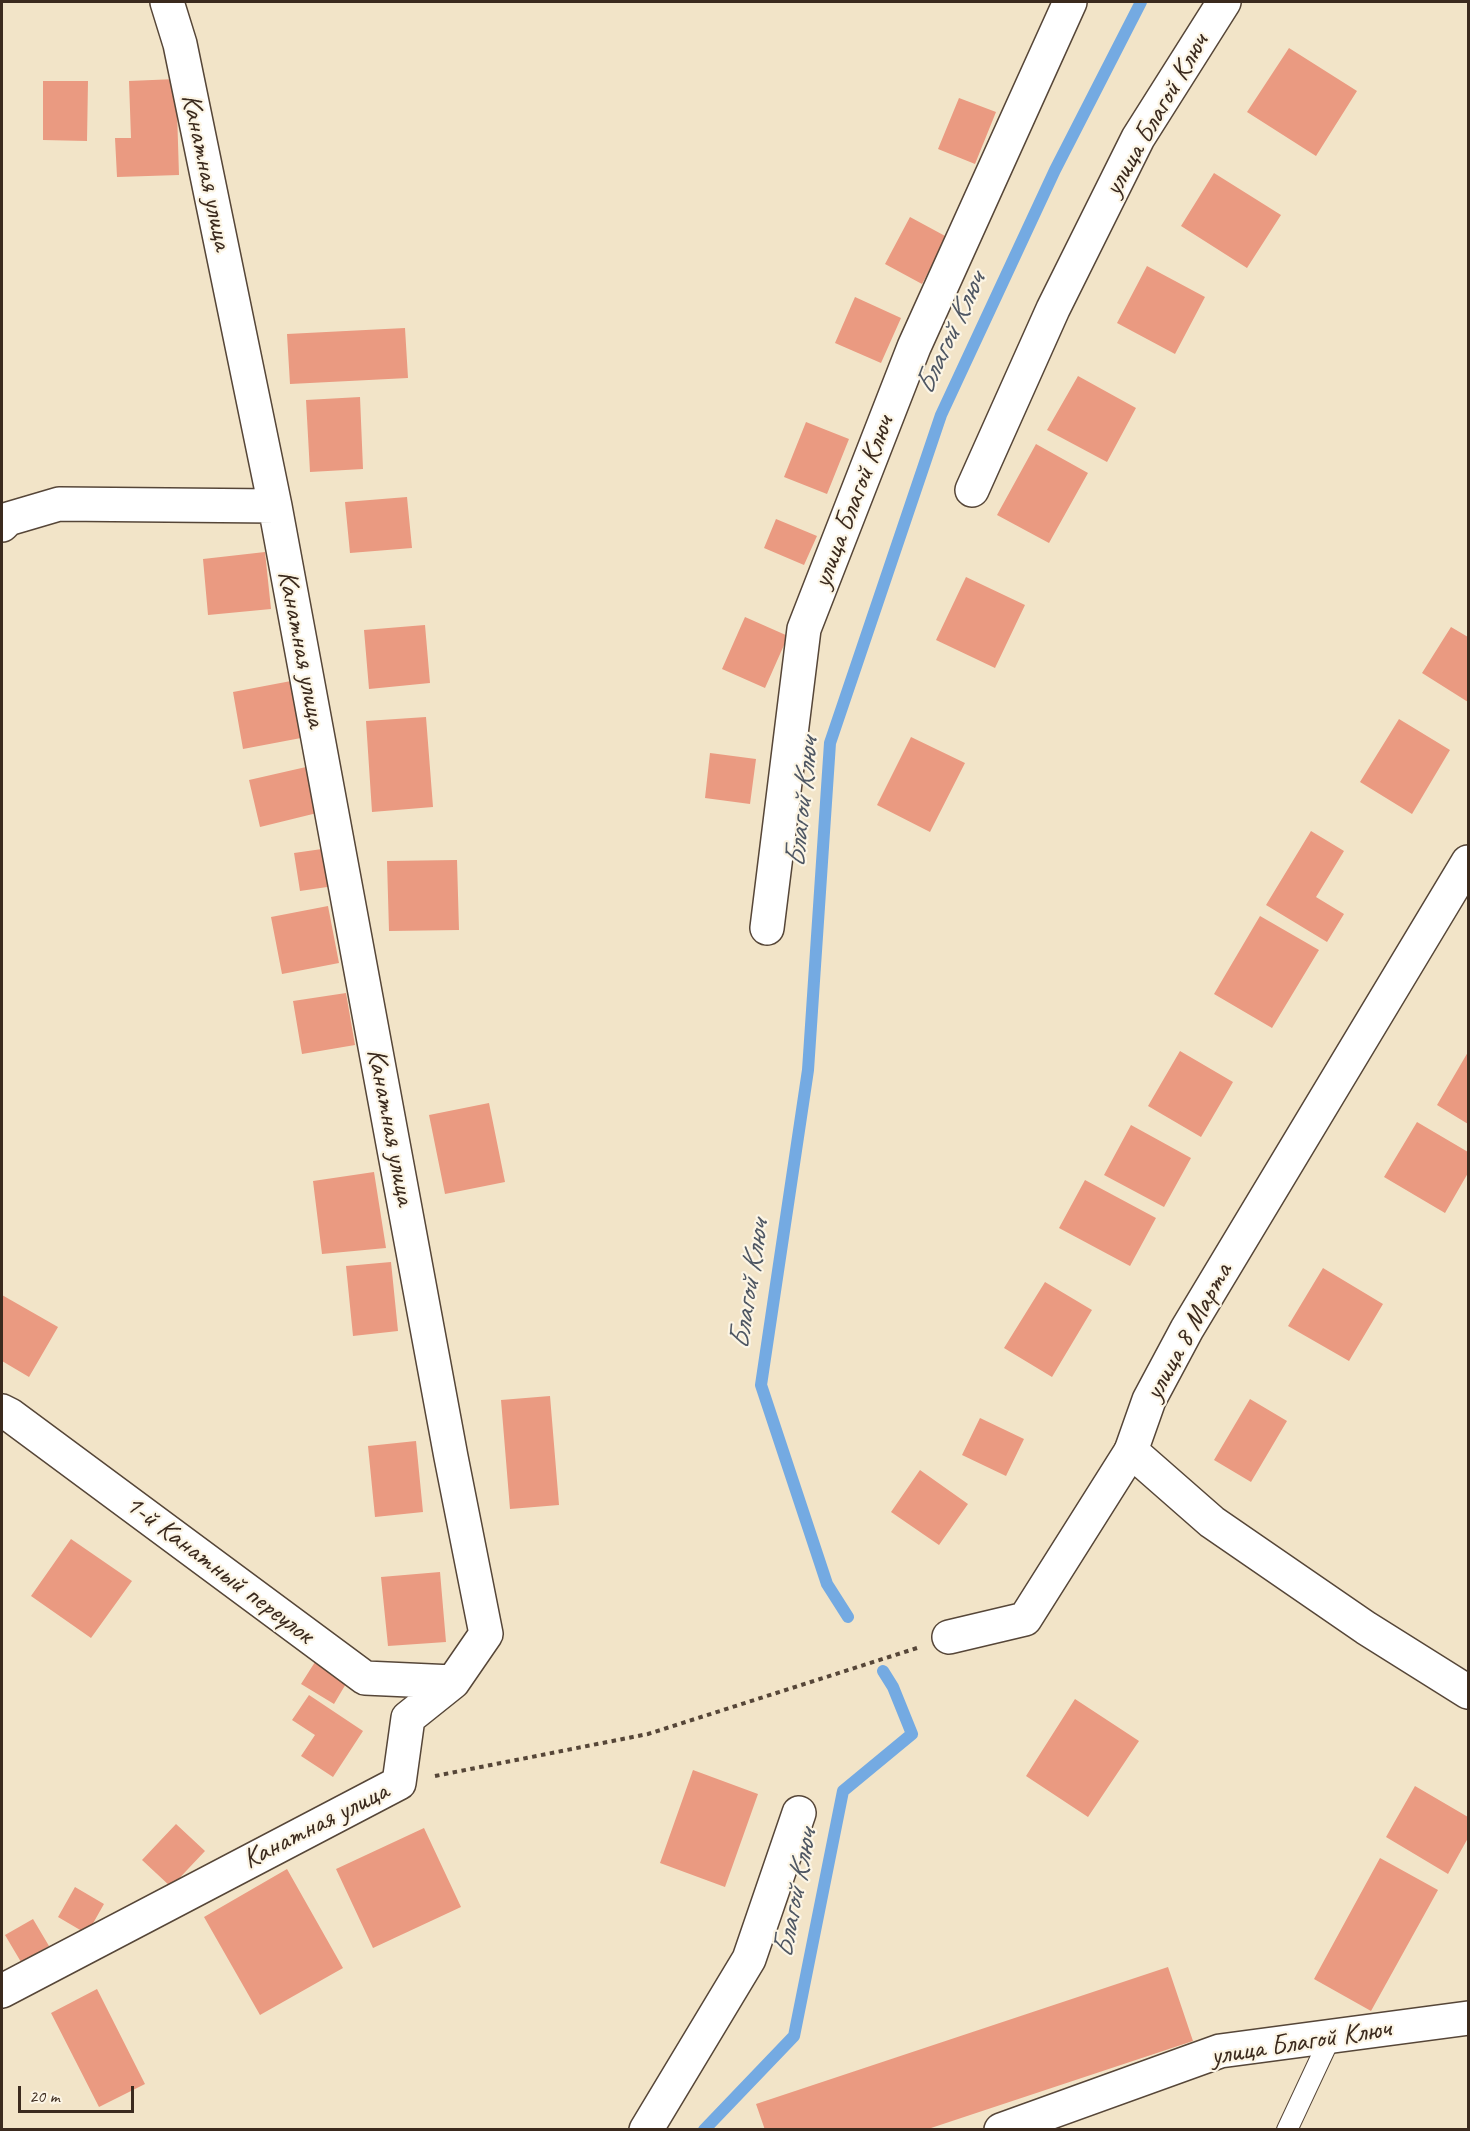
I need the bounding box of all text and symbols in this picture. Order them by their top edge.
street label: улица Благой Ключ [1097,28,1217,202]
street label: Канатная улица [173,91,239,253]
water label: Благой Ключ [907,267,995,401]
street label: улица Благой Ключ [806,411,902,593]
street label: Канатная улица [269,568,333,730]
water label: Благой Ключ [778,736,828,870]
street label: Канатная улица [358,1046,422,1208]
water label: Благой Ключ [722,1218,778,1352]
street label: улица 8 Марта [1138,1258,1240,1406]
street label: 1-й Канатный переулок [118,1488,320,1652]
street label: Канатная улица [238,1775,394,1877]
water label: Благой Ключ [766,1827,826,1961]
street label: улица Благой Ключ [1208,2012,1394,2074]
scale bar [21,2074,136,2112]
text: 20 m [29,2085,60,2107]

